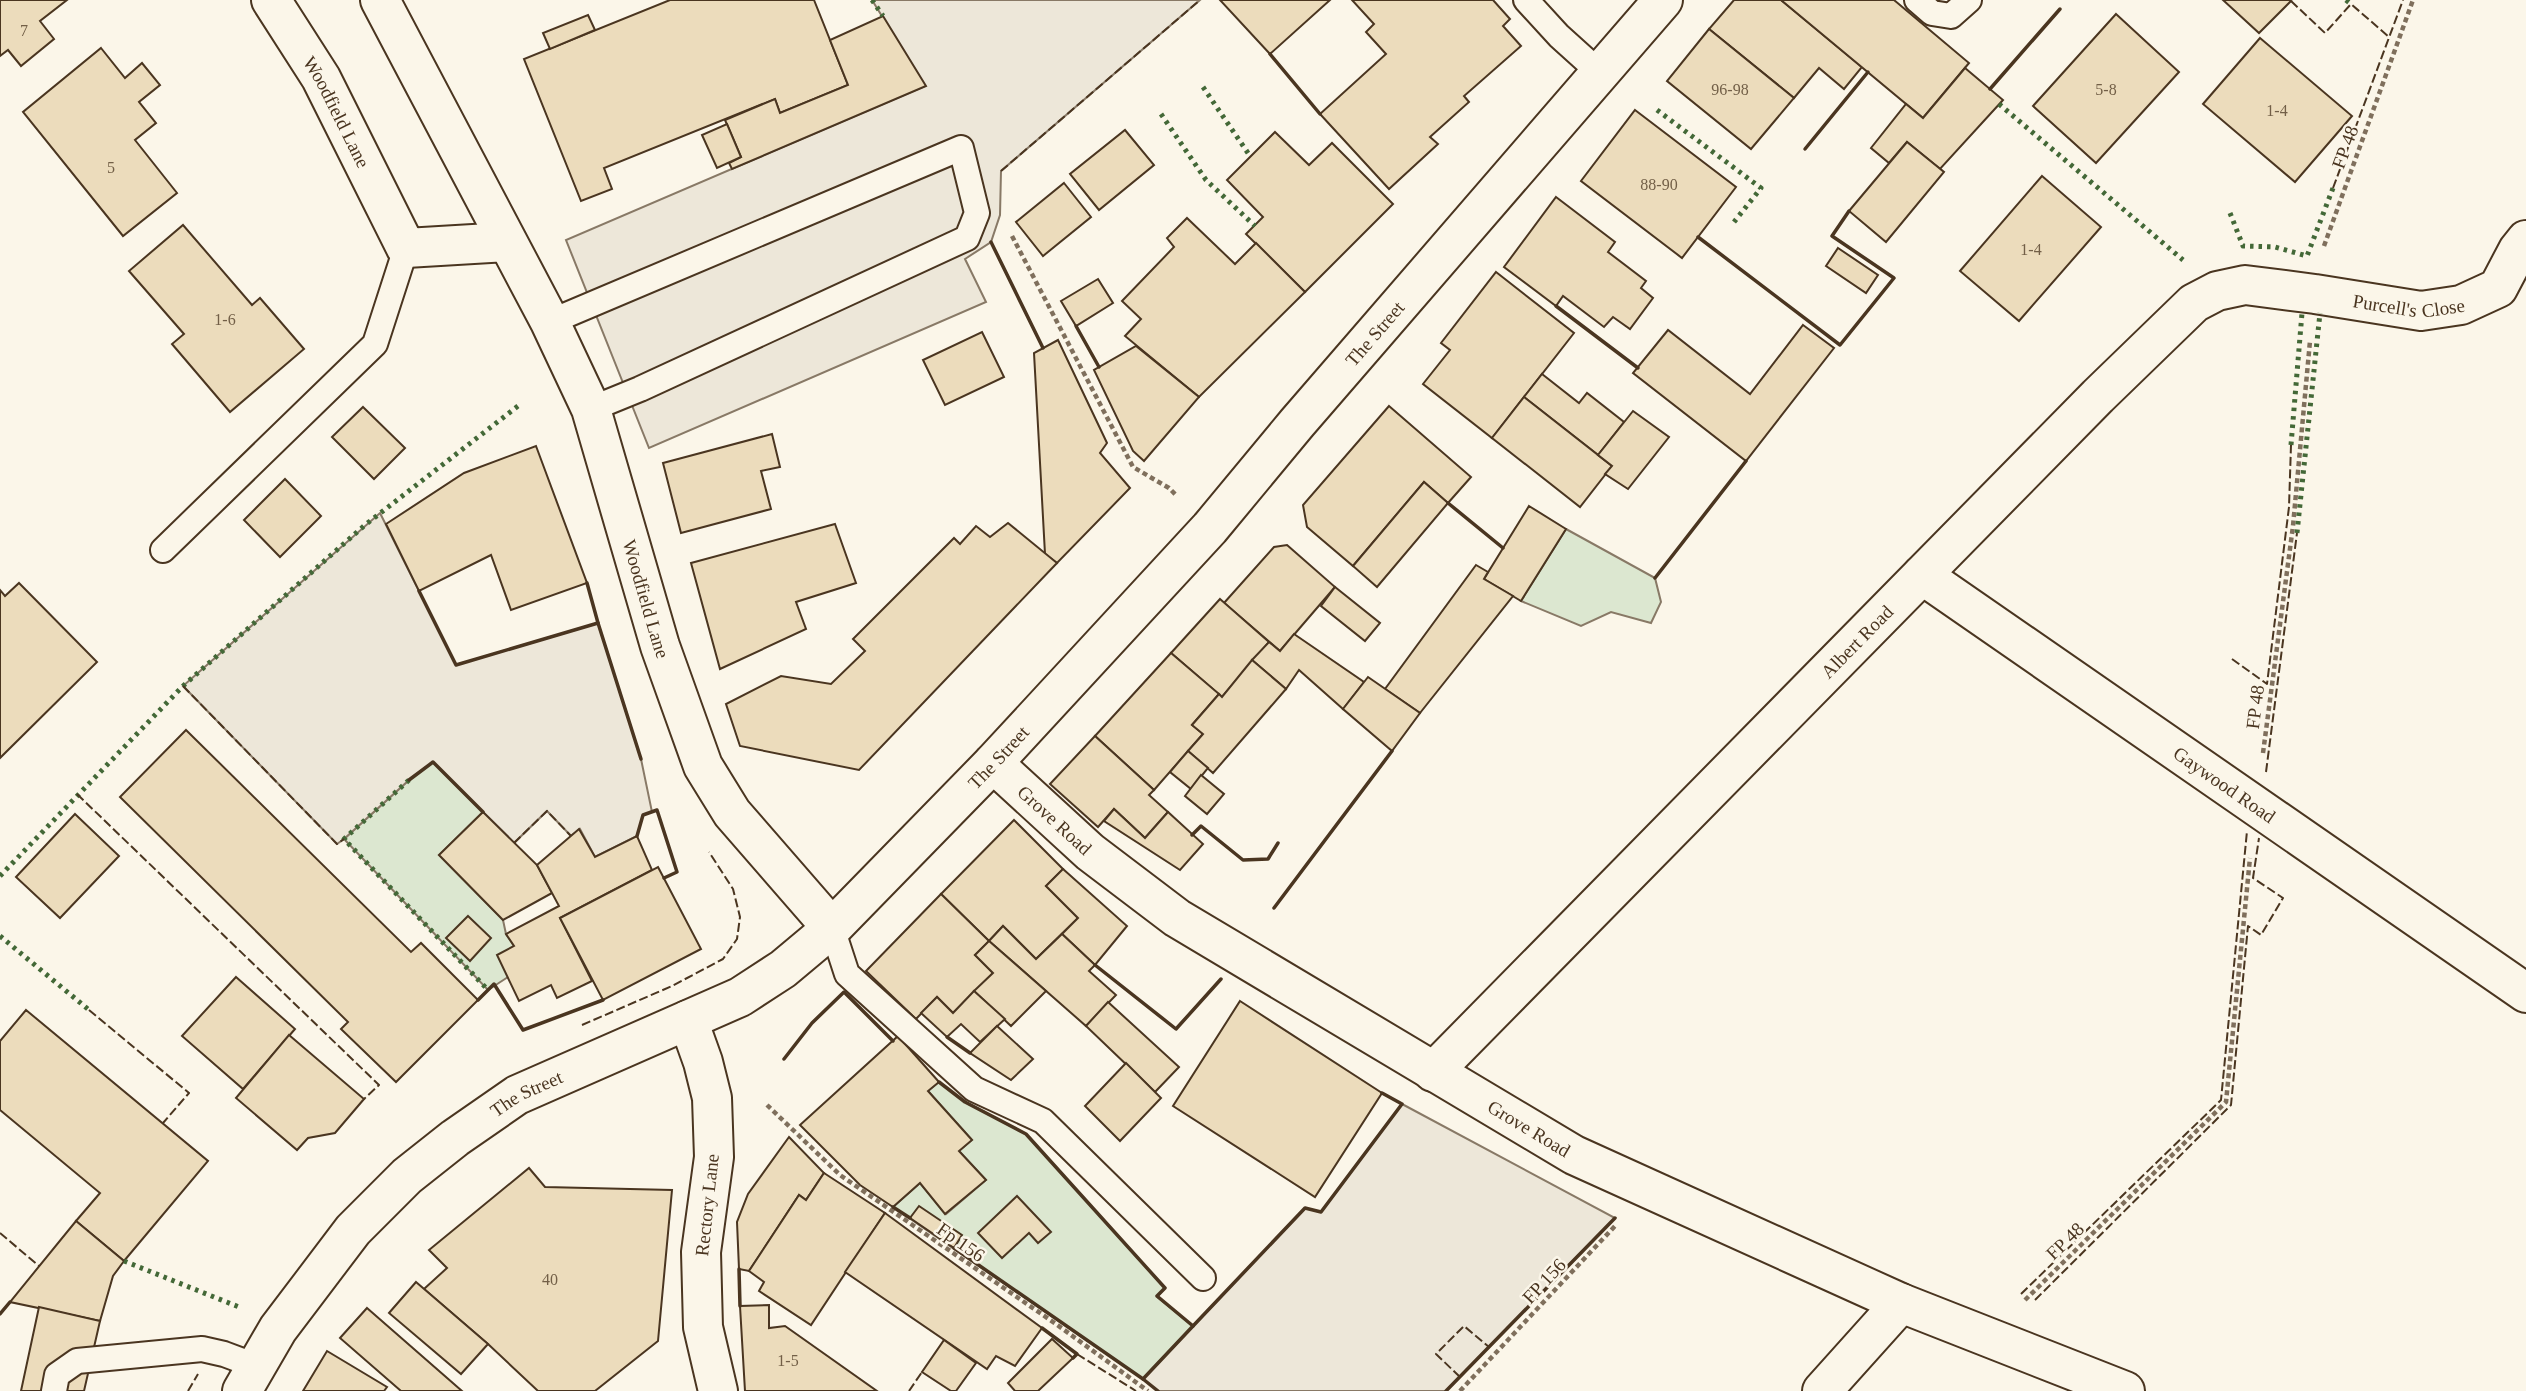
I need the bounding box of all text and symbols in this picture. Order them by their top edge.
house number: 7 [20,22,28,39]
street label: Woodfield Lane [299,52,374,171]
house number: 96-98 [1711,81,1749,98]
house number: 5-8 [2095,81,2117,98]
house number: 1-4 [2266,102,2288,119]
street label: FP 48 [2328,123,2362,171]
house number: 5 [107,159,115,176]
house number: 88-90 [1640,176,1678,193]
house number: 1-4 [2020,241,2042,258]
street label: Purcell's Close [2351,290,2466,321]
street label: The Street [1341,296,1409,370]
house number: 1-6 [214,311,236,328]
street label: Woodfield Lane [619,537,674,661]
street label: Albert Road [1816,600,1897,682]
street label: FP 48 [2242,684,2268,730]
street label: The Street [963,721,1033,793]
street label: Gaywood Road [2170,742,2280,827]
street label: Grove Road [1014,781,1096,859]
street label: The Street [486,1066,566,1121]
street label: Grove Road [1484,1096,1575,1161]
street label: Rectory Lane [691,1153,723,1257]
street label: Fp 156 [933,1218,989,1266]
street label: FP 48 [2042,1218,2088,1264]
street label: FP 156 [1518,1254,1570,1308]
house number: 40 [542,1271,558,1288]
house number: 1-5 [777,1352,799,1369]

